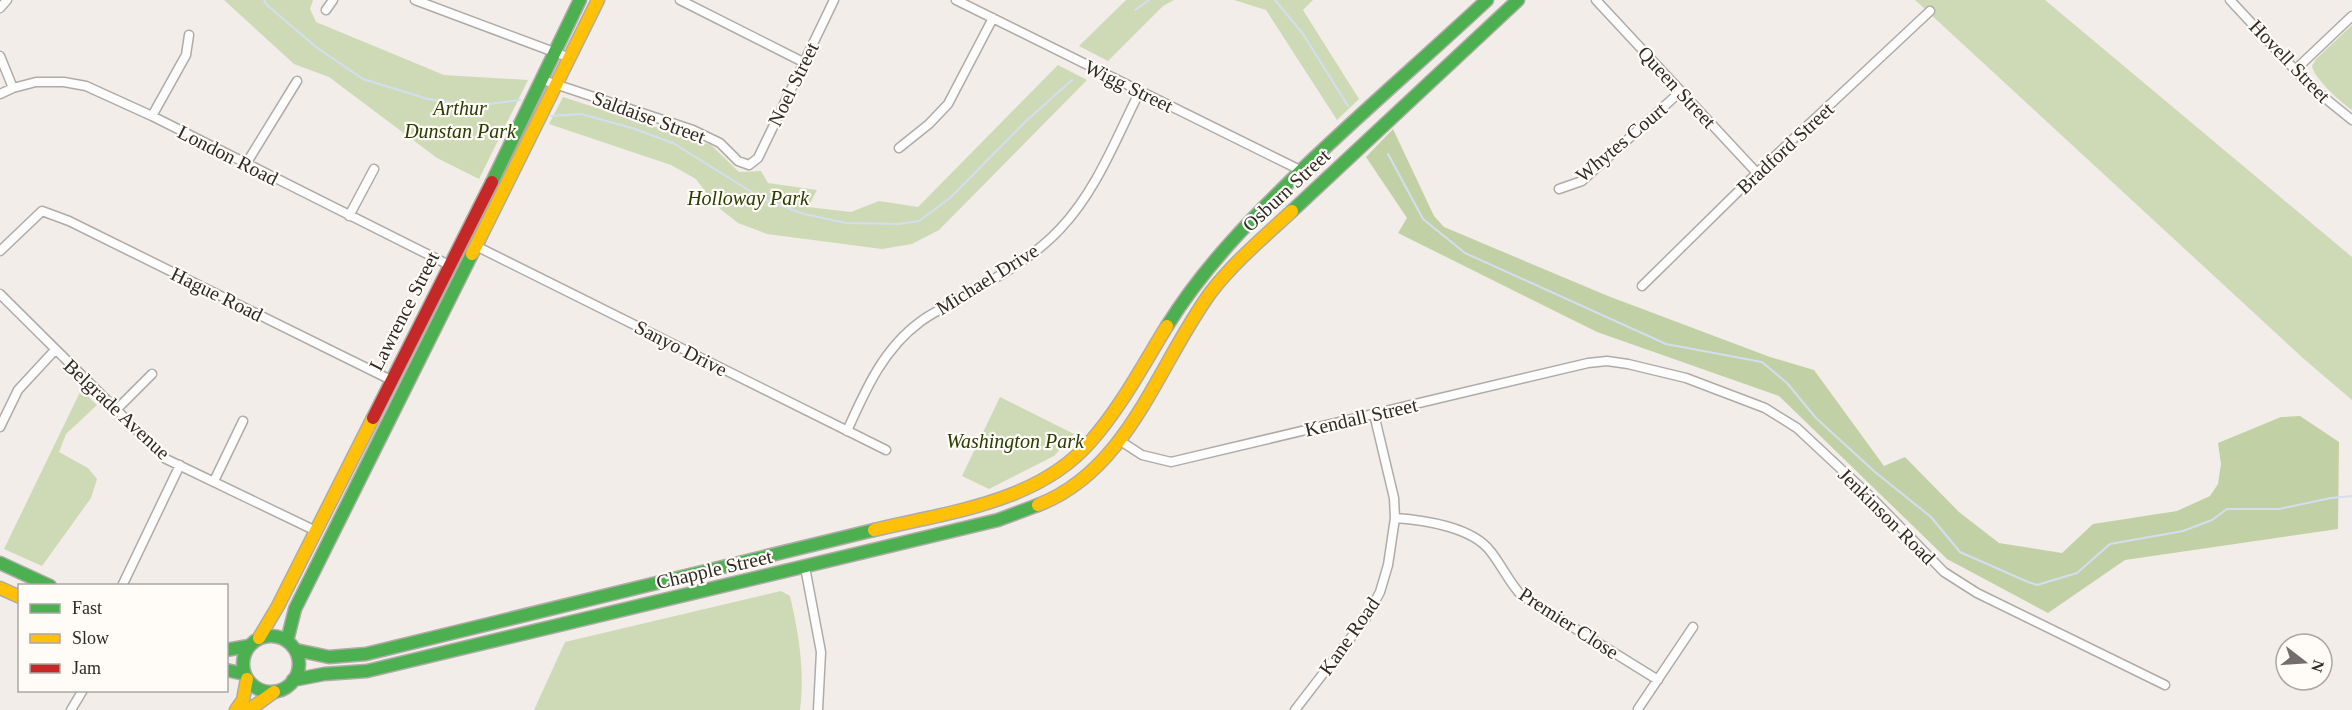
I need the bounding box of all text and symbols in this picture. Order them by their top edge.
street label: Hovell Street [2245,15,2335,107]
street label: Noel Street [763,38,823,130]
street label: Queen Street [1634,42,1721,133]
street label: Wigg Street [1081,55,1177,118]
street label: Saldaise Street [590,86,709,148]
park label: Arthur Dunstan Park [403,97,517,142]
street label: Whytes Court [1571,97,1672,187]
street label: Bradford Street [1732,97,1838,198]
street label: London Road [174,120,282,190]
street label: Osburn Street [1238,144,1334,236]
park label: Holloway Park [686,187,810,210]
street label: Michael Drive [932,239,1042,319]
street label: Lawrence Street [365,247,444,374]
street label: Hague Road [167,262,267,327]
street label: Sanyo Drive [631,315,731,382]
street label: Belgrade Avenue [59,354,175,465]
street label: Kendall Street [1303,393,1420,441]
park label: Washington Park [946,430,1085,453]
street label: Jenkinson Road [1834,463,1940,569]
street label: Chapple Street [654,545,775,594]
street label: Premier Close [1515,583,1623,663]
legend [18,584,228,692]
street label: Kane Road [1314,593,1384,679]
text: Fast [72,598,102,618]
text: Slow [72,628,109,648]
north arrow [2274,632,2334,692]
text: Jam [72,658,101,678]
text: N [2308,658,2328,675]

